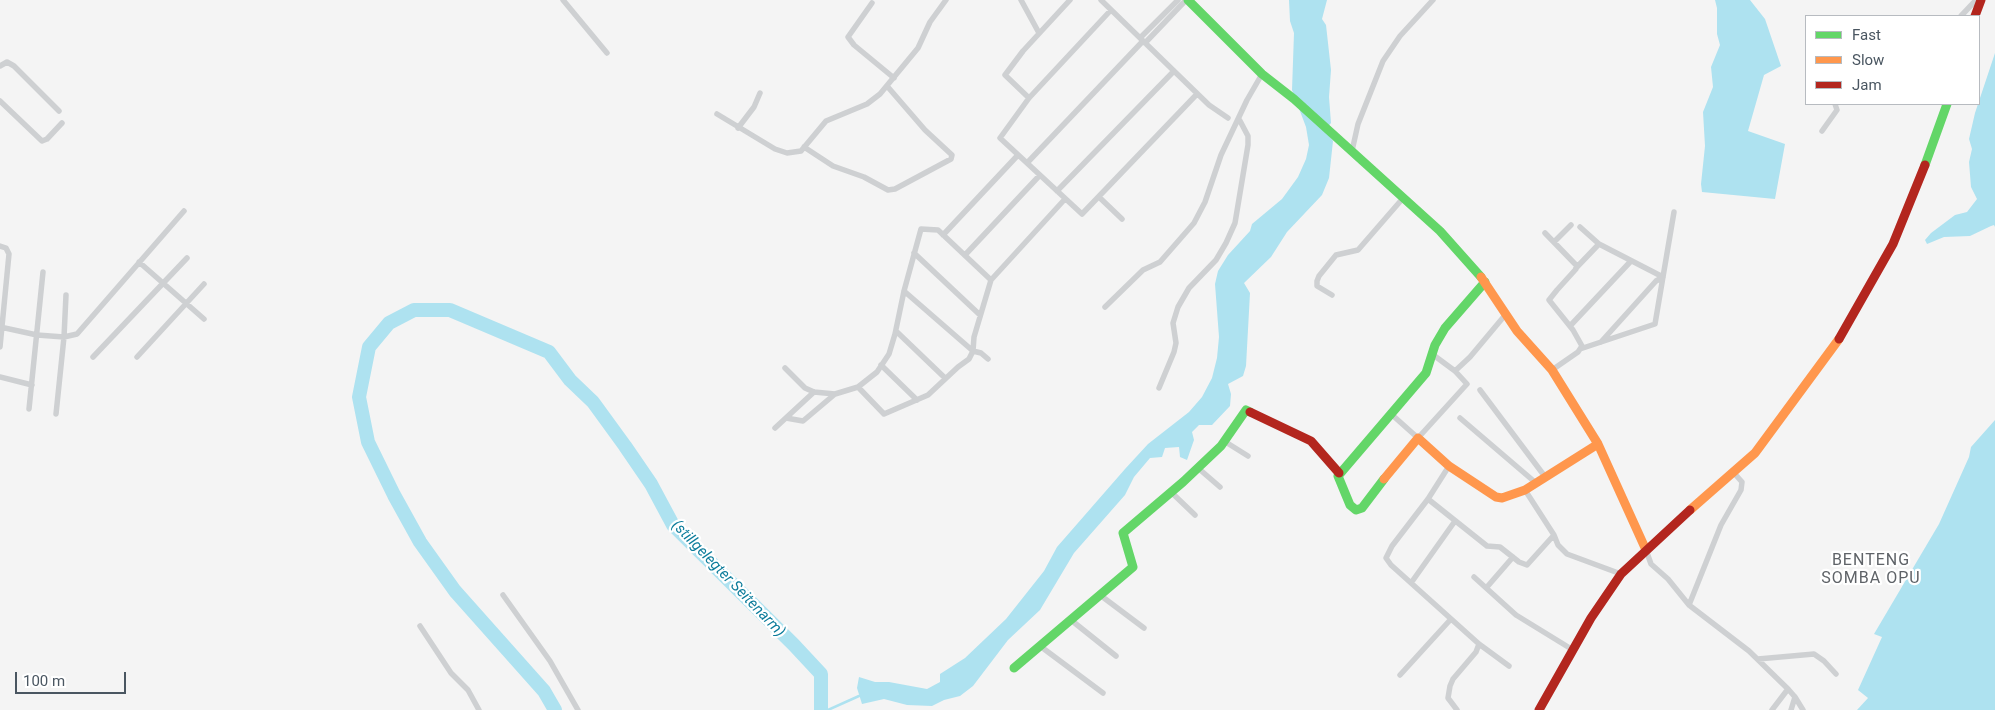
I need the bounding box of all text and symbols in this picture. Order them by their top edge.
legend [1805,15,1980,105]
text: Fast [1852,26,1881,44]
text: Slow [1852,51,1884,69]
text: Jam [1852,76,1882,94]
water label: (stillgelegter Seitenarm) [668,517,788,641]
district label: BENTENG SOMBA OPU [1820,551,1922,589]
scale bar [18,662,129,694]
text: 100 m [23,672,65,690]

